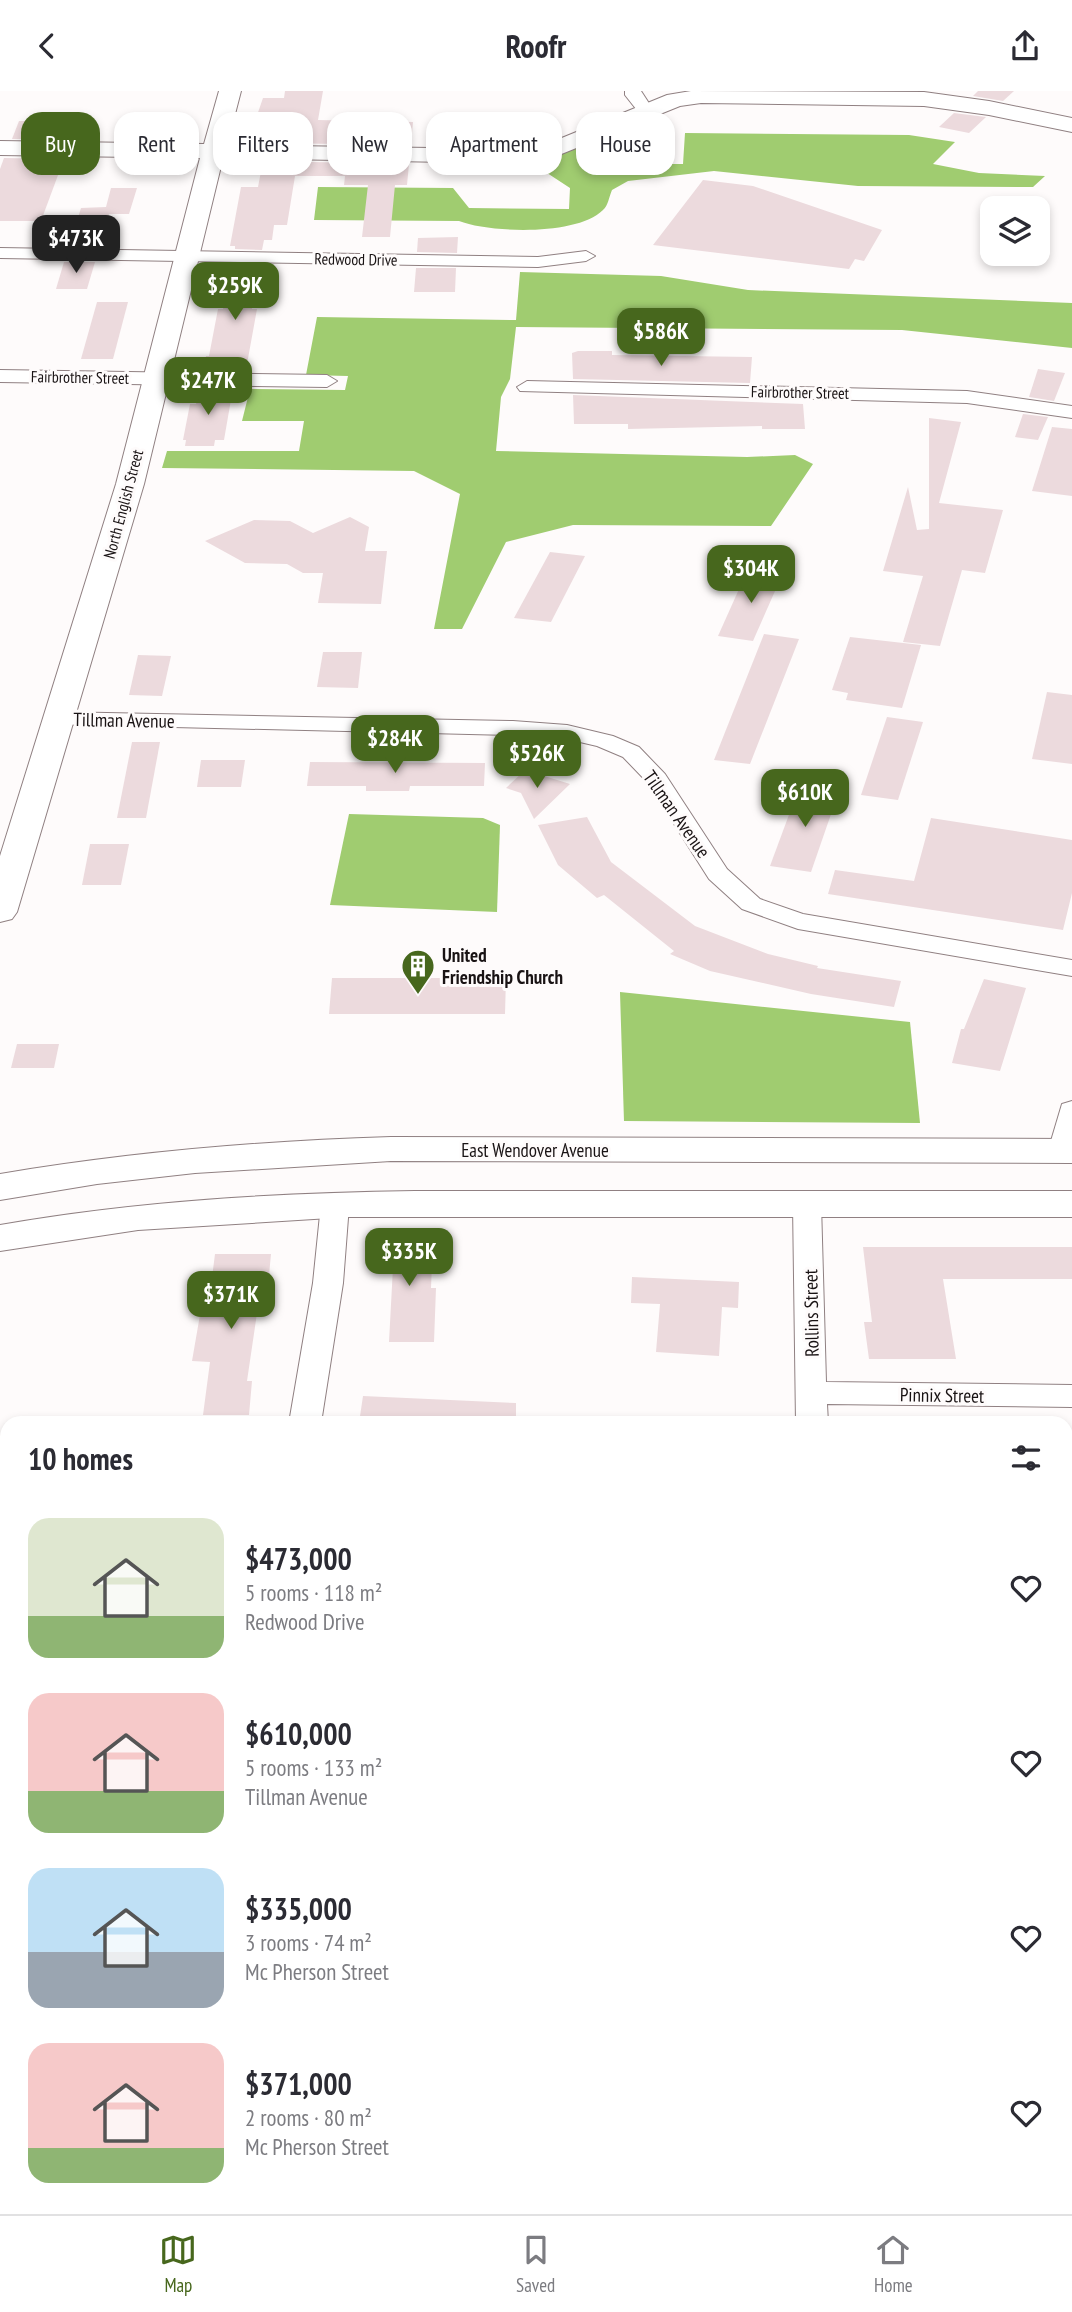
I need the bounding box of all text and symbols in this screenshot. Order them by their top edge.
text: Roofr [506,25,566,67]
icon: back [28,27,66,65]
icon: share [1006,27,1044,65]
chip: Buy [21,112,100,175]
chip: Rent [114,112,199,175]
chip: Filters [213,112,313,175]
chip: New [327,112,412,175]
chip: Apartment [426,112,562,175]
chip: House [576,112,675,175]
map controls [980,196,1050,266]
button: layers [980,196,1050,266]
pin: $473K [27,215,125,275]
text: $473K [48,223,104,252]
street label: Redwood Drive [314,248,398,270]
pin: $259K [186,263,284,322]
text: $259K [207,270,263,299]
pin: $586K [612,309,710,368]
text: $586K [633,316,689,345]
pin: $247K [159,357,257,417]
text: $247K [180,365,236,394]
street label: Fairbrother Street [31,366,130,388]
street label: Fairbrother Street [751,381,850,403]
street label: North English Street [99,447,147,561]
pin: $304K [702,545,800,605]
text: $304K [723,553,779,582]
street label: Tillman Avenue [73,707,175,733]
pin: $284K [346,715,444,775]
text: $284K [367,723,423,752]
pin: $526K [488,731,586,790]
text: $526K [509,738,565,767]
street label: Tillman Avenue [638,766,716,863]
pin: $610K [756,769,854,829]
text: $610K [777,777,833,806]
place label: United Friendship Church [442,943,563,989]
building icon: United Friendship Church [399,947,437,996]
street label: East Wendover Avenue [461,1138,609,1162]
pin: $335K [360,1229,458,1288]
text: $335K [381,1236,437,1265]
street label: Rollins Street [798,1268,824,1357]
pin: $371K [182,1271,280,1331]
text: $371K [203,1279,259,1308]
street label: Pinnix Street [900,1382,985,1408]
text: 10 homes [28,1439,133,1478]
icon: filters [1007,1439,1045,1477]
text: $473,000 [245,1539,352,1578]
icon: home [84,1546,168,1630]
icon: heart [1007,1569,1045,1607]
text: 5 rooms · 118 m² [245,1578,382,1607]
text: Redwood Drive [245,1607,364,1636]
text: $610,000 [245,1714,352,1753]
icon: home [84,1721,168,1805]
icon: heart [1007,1744,1045,1782]
text: 5 rooms · 133 m² [245,1753,382,1782]
text: Tillman Avenue [245,1782,368,1811]
text: $335,000 [245,1889,352,1928]
icon: home [84,1896,168,1980]
icon: heart [1007,1919,1045,1957]
text: 3 rooms · 74 m² [245,1928,372,1957]
text: Mc Pherson Street [245,1957,389,1986]
text: $371,000 [245,2064,352,2103]
icon: home [84,2071,168,2155]
icon: heart [1007,2094,1045,2132]
text: 2 rooms · 80 m² [245,2103,372,2132]
text: Mc Pherson Street [245,2132,389,2161]
tab: Map [159,2231,197,2297]
tab: Saved [516,2231,555,2297]
tab: Home [874,2231,913,2297]

